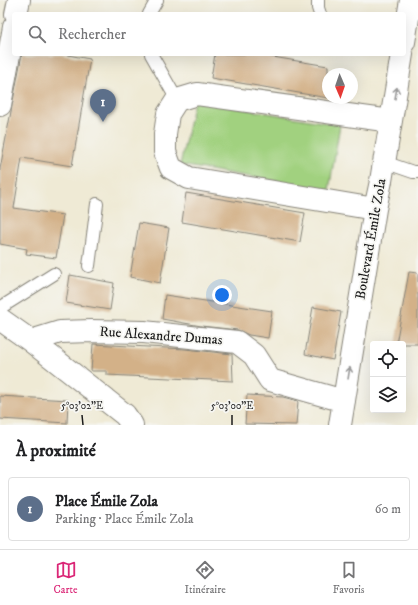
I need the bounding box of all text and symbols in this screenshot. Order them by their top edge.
search box [12,12,406,56]
icon: search [26,23,48,45]
text: Rechercher [58,25,126,44]
north arrow [322,68,358,104]
one-way arrow [392,87,400,100]
pin: 1 [90,89,116,122]
street label: Boulevard Émile Zola [351,177,391,301]
your location [212,285,232,305]
street label: Rue Alexandre Dumas [99,323,223,349]
map controls [370,341,406,413]
button: locate [370,341,406,377]
one-way arrow [345,367,353,380]
button: layers [370,377,406,413]
text: 5°03'02"E [61,400,103,412]
text: 5°03'00"E [211,400,253,412]
text: À proximité [16,440,96,462]
text: Place Émile Zola [55,492,158,511]
text: 1 [28,501,32,517]
text: 60 m [375,501,401,517]
text: Parking · Place Émile Zola [55,511,194,527]
tab: Carte [53,559,78,597]
tab: Itinéraire [185,559,226,597]
tab: Favoris [333,559,365,597]

